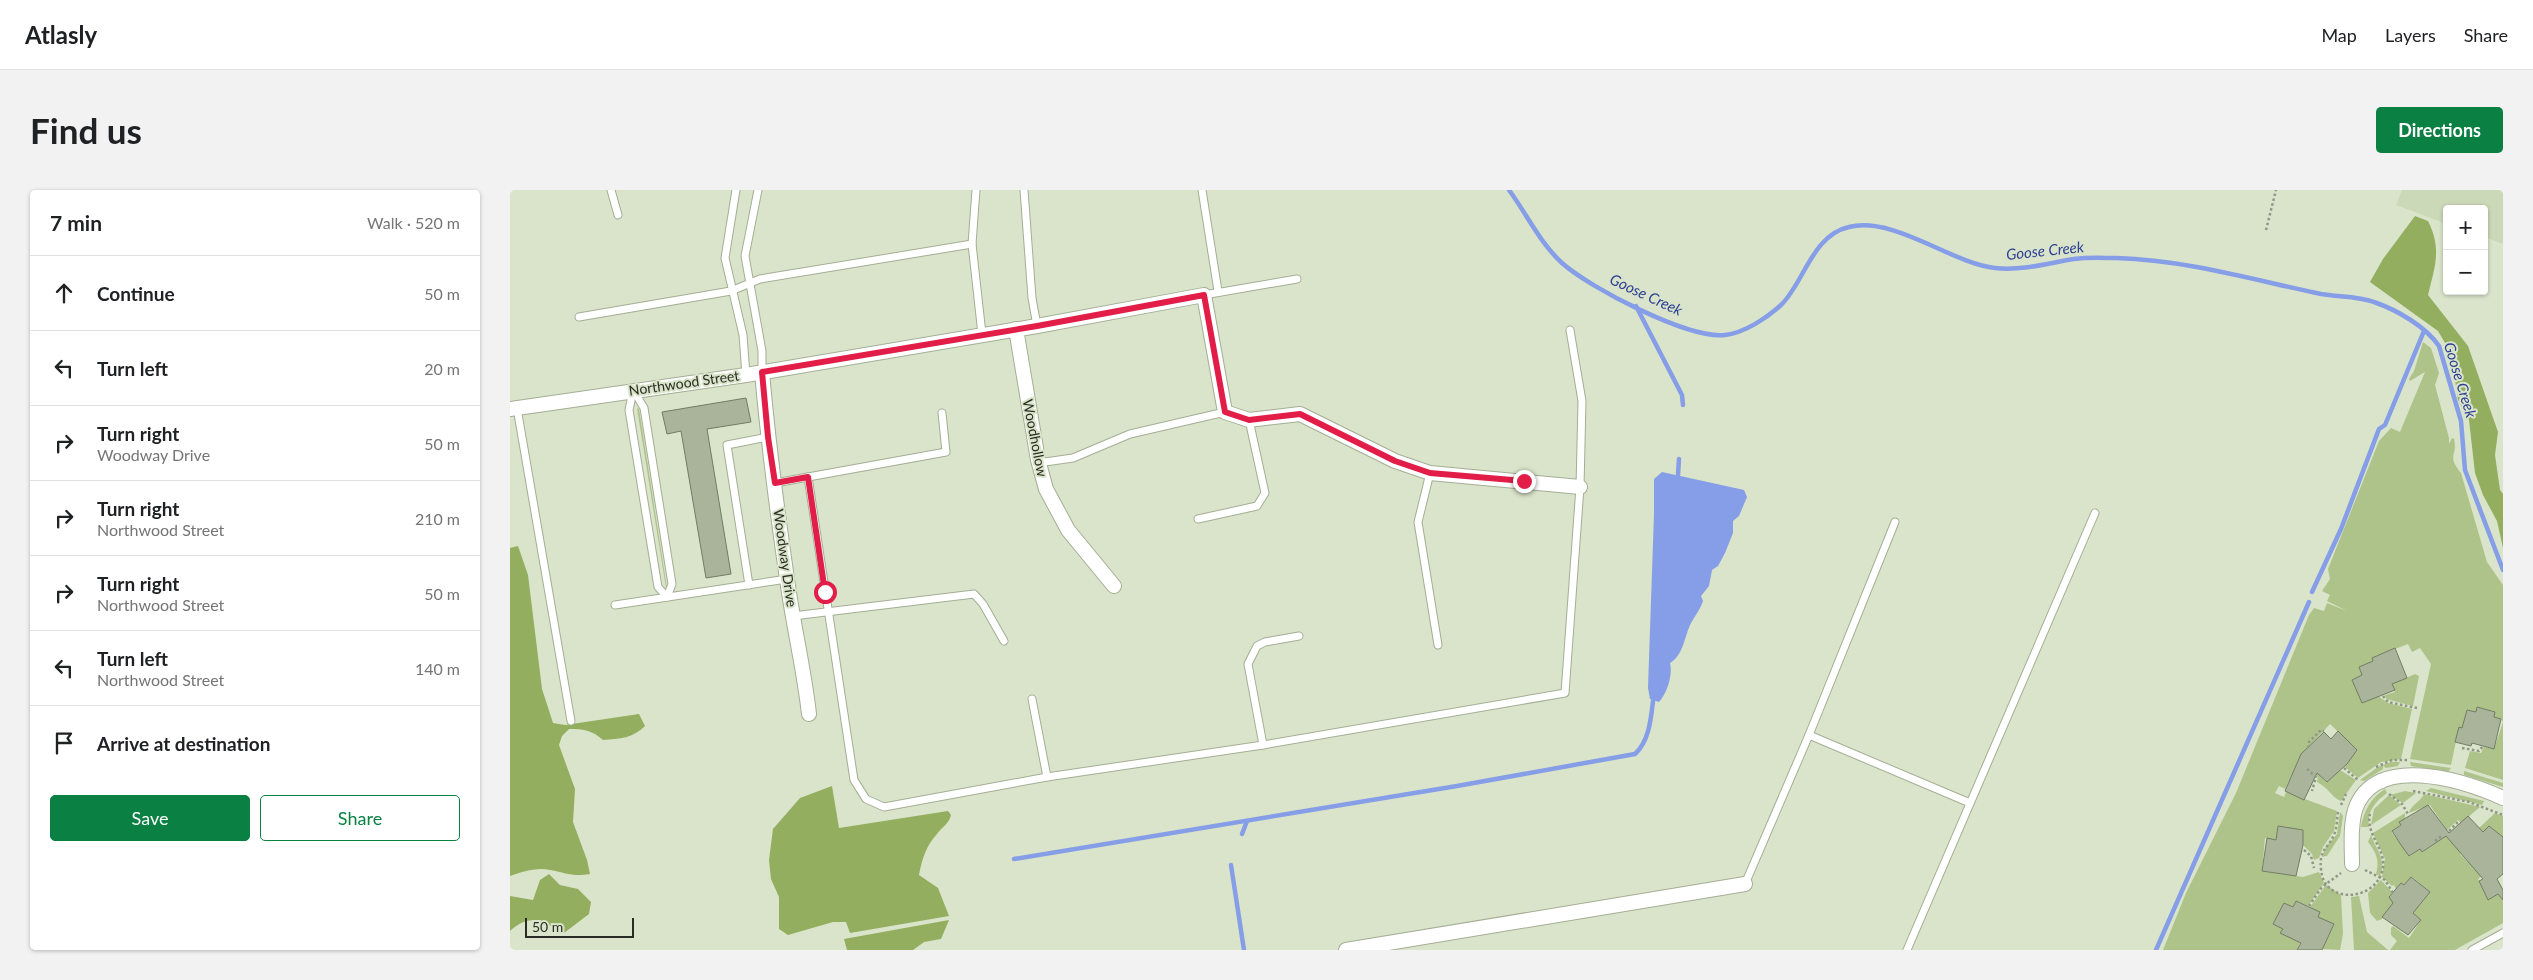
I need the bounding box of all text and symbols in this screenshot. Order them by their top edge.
text: Atlasly [25,20,97,49]
text: Map [2321,24,2357,46]
text: Layers [2385,24,2436,46]
text: Share [2464,24,2508,46]
button: Directions [2376,107,2503,153]
text: Find us [30,109,142,151]
map controls [2443,205,2488,295]
button: + [2443,205,2488,250]
text: 7 min [50,210,102,235]
text: Walk · 520 m [367,213,460,232]
water label: Goose Creek [2005,237,2085,263]
button: − [2443,250,2488,295]
water label: Goose Creek [1607,269,1686,319]
icon: ahead [50,279,78,307]
text: Continue [97,282,175,305]
text: 50 m [424,284,460,303]
water label: Goose Creek [2441,340,2481,420]
icon: left [50,354,78,382]
text: Turn left [97,357,168,380]
text: 20 m [424,359,460,378]
street label: Northwood Street [628,366,740,399]
street label: Woodhollow [1020,398,1051,478]
text: Turn right [97,422,179,445]
icon: right [50,429,78,457]
text: 50 m [424,434,460,453]
text: Woodway Drive [97,445,210,464]
route end [1513,470,1536,493]
text: Turn right [97,497,179,520]
icon: right [50,504,78,532]
street label: Woodway Drive [770,508,801,608]
text: 210 m [415,509,460,528]
text: Northwood Street [97,520,224,539]
text: Turn right [97,572,179,595]
icon: right [50,579,78,607]
route start [814,581,837,604]
text: 50 m [424,584,460,603]
text: Northwood Street [97,595,224,614]
text: Turn left [97,647,168,670]
icon: left [50,654,78,682]
text: 140 m [415,659,460,678]
text: Northwood Street [97,670,224,689]
icon: arrive [50,729,78,757]
text: Arrive at destination [97,732,270,755]
button: Save [50,795,250,841]
button: Share [260,795,460,841]
scale bar [525,915,634,938]
text: 50 m [532,918,563,935]

